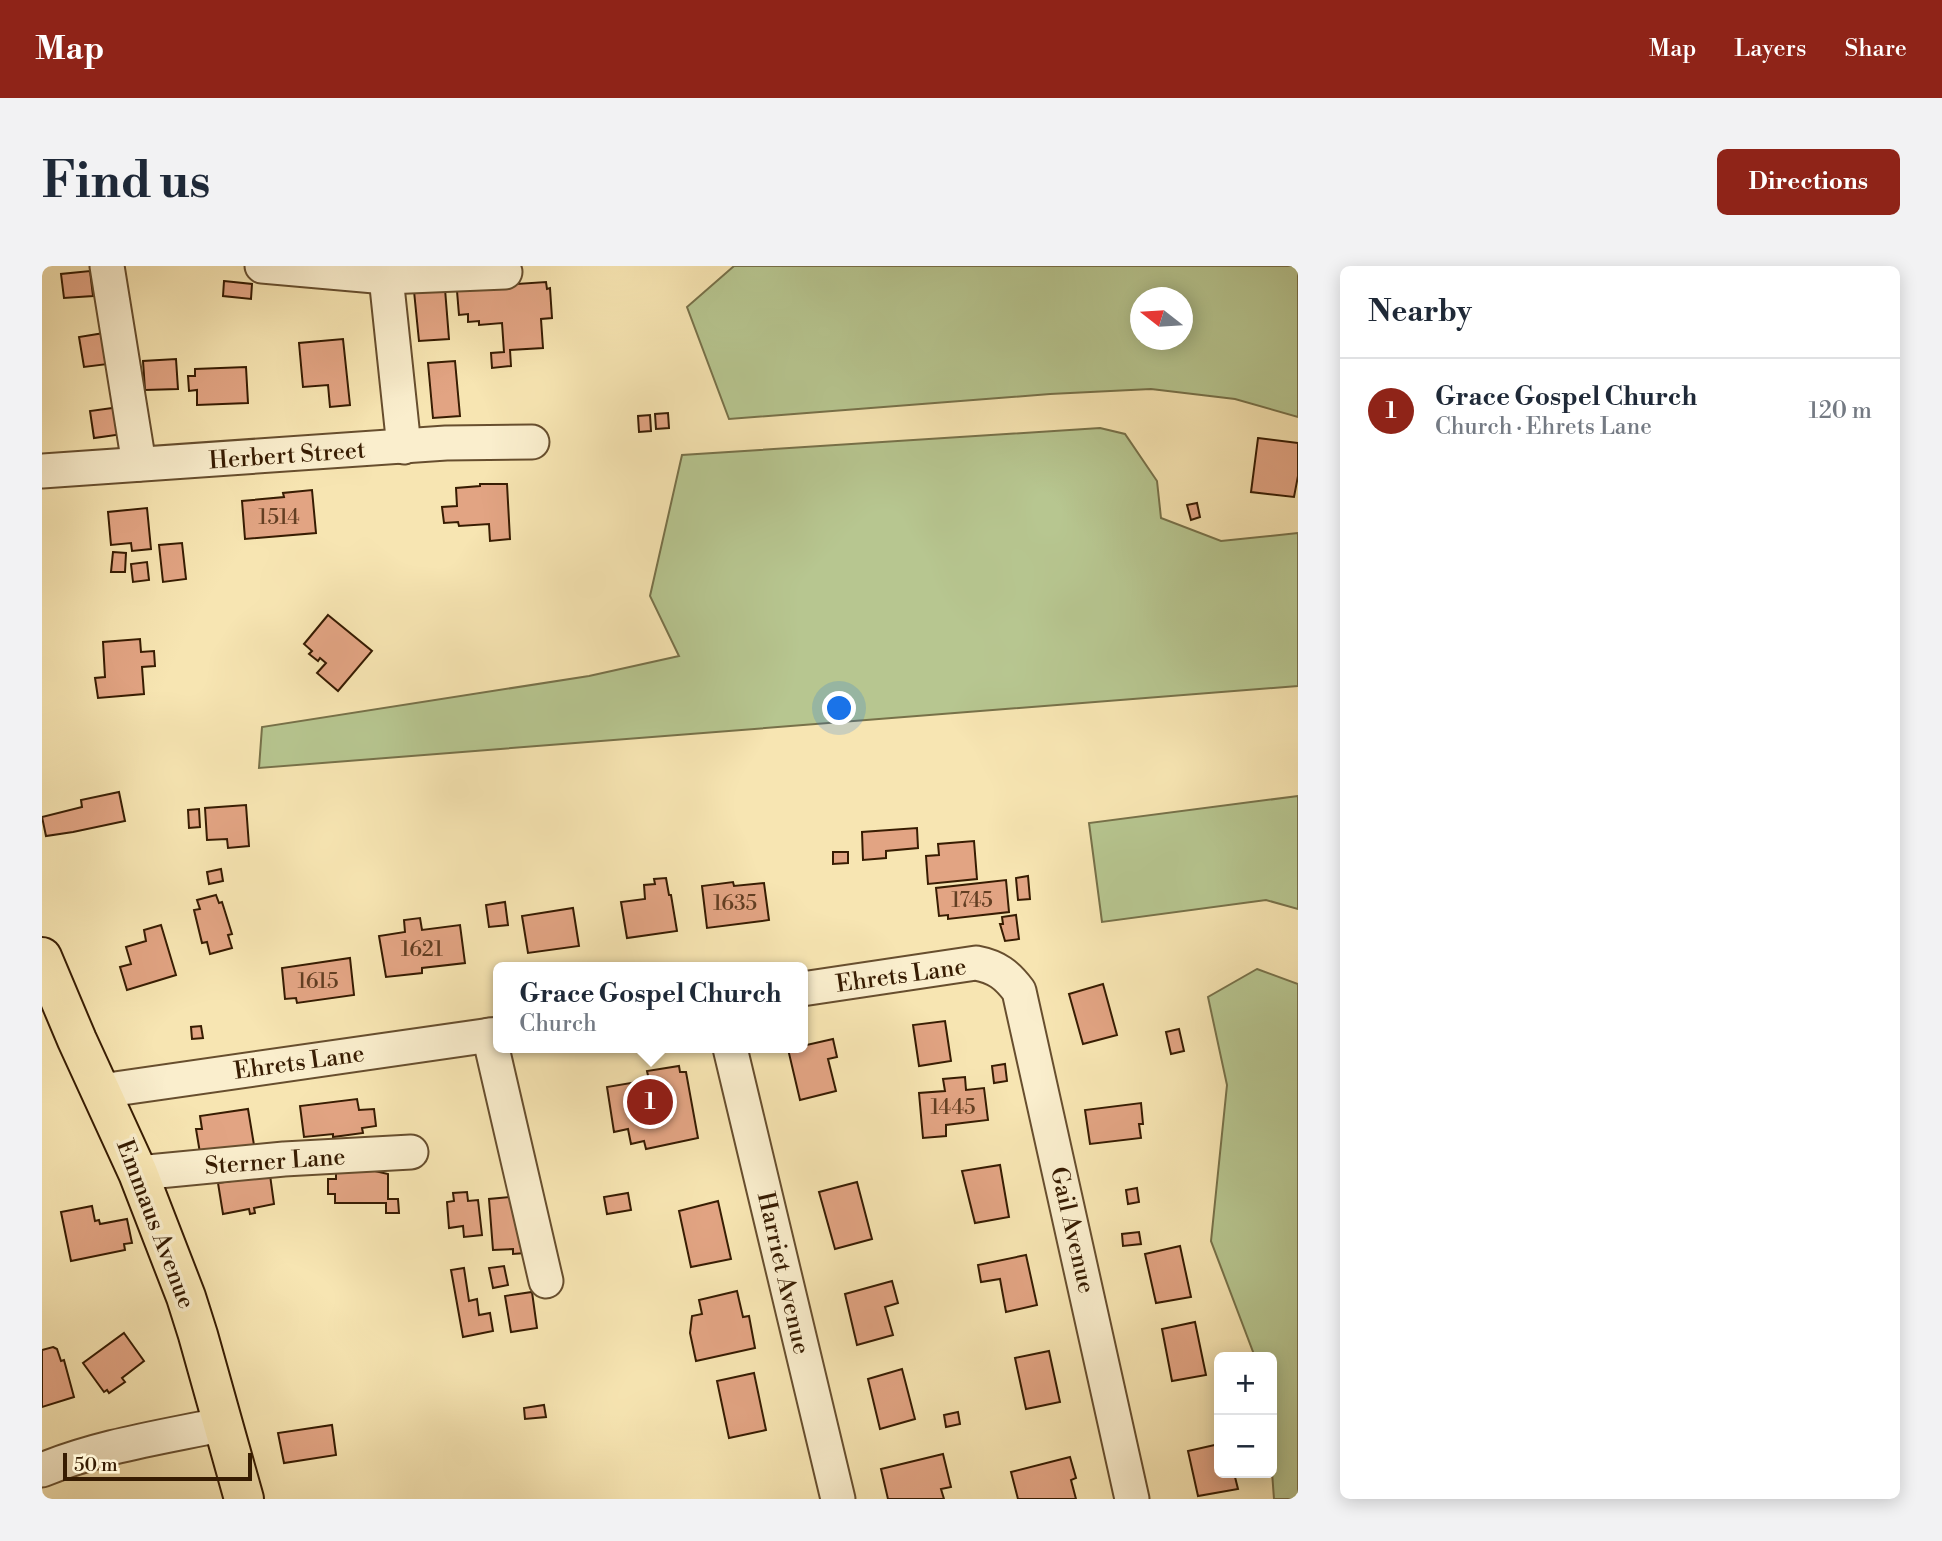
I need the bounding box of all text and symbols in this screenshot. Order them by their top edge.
text: Map [35,29,104,70]
text: Map [1649,34,1696,64]
text: Layers [1734,34,1806,64]
text: Share [1844,34,1907,64]
button: Directions [1717,149,1900,215]
text: Find us [42,152,211,213]
north arrow [1130,287,1193,350]
text: Nearby [1368,293,1472,331]
text: Grace Gospel Church [1435,381,1697,413]
text: 1 [1385,397,1397,425]
text: 120 m [1808,397,1872,425]
text: Church · Ehrets Lane [1435,413,1652,441]
street label: Herbert Street [208,436,367,476]
house number: 1514 [258,505,300,531]
your location [822,691,856,725]
house number: 1745 [951,888,993,914]
house number: 1635 [713,891,757,917]
house number: 1621 [401,937,443,963]
street label: Ehrets Lane [834,952,968,1000]
popup [493,962,808,1053]
house number: 1615 [297,969,339,995]
text: Grace Gospel Church [519,978,782,1010]
text: Church [519,1010,597,1038]
street label: Ehrets Lane [232,1039,366,1087]
pin: 1 [627,1076,673,1128]
house number: 1445 [930,1095,976,1121]
street label: Emmaus Avenue [109,1135,201,1313]
street label: Sterner Lane [204,1142,347,1182]
street label: Gail Avenue [1043,1164,1101,1296]
street label: Harriet Avenue [750,1189,816,1357]
map controls [1214,1352,1277,1478]
button: + [1214,1352,1277,1415]
button: − [1214,1415,1277,1478]
scale bar [63,1450,252,1482]
text: 50 m [74,1453,118,1477]

